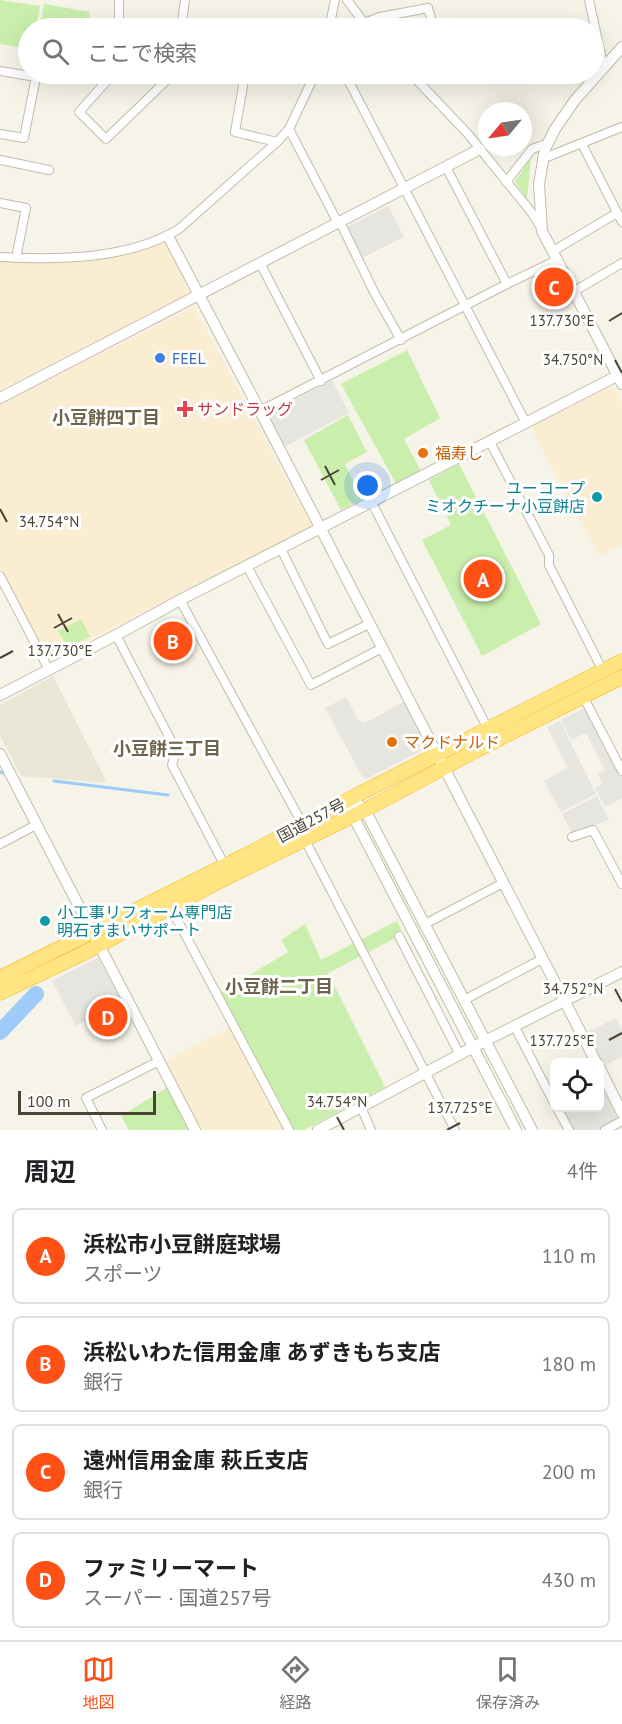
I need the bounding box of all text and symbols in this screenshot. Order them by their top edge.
search box [18,18,604,84]
icon: search [39,35,72,68]
text: ここで検索 [87,39,197,67]
north arrow [478,102,532,156]
pin: C [534,264,574,310]
text: 137.730°E [529,311,595,330]
place label: FEEL [172,348,206,368]
text: 34.750°N [543,350,603,369]
marker: FEEL [153,351,167,365]
place label: サンドラッグ [197,399,293,419]
marker: サンドラッグ [178,402,192,416]
district label: 小豆餅四丁目 [52,406,160,429]
place label: 福寿し [435,443,483,463]
marker: 福寿し [416,446,430,460]
your location [353,471,382,500]
place label: ユーコープ ミオクチーナ小豆餅店 [425,478,585,516]
marker: ユーコープ ミオクチーナ小豆餅店 [590,490,604,504]
text: 34.754°N [19,512,79,531]
pin: A [464,556,502,602]
pin: B [154,618,192,664]
text: 137.730°E [27,641,93,660]
place label: マクドナルド [404,732,500,752]
marker: マクドナルド [385,735,399,749]
district label: 小豆餅三丁目 [113,737,221,760]
street label: 国道257号 [274,794,348,846]
place label: 小工事リフォーム専門店 明石すまいサポート [57,902,233,940]
marker: 小工事リフォーム専門店 明石すまいサポート [38,914,52,928]
district label: 小豆餅二丁目 [225,975,333,998]
text: 34.752°N [543,979,603,998]
pin: D [88,994,128,1040]
text: 137.725°E [529,1031,595,1050]
map controls [550,1058,604,1112]
button: locate [550,1058,604,1112]
scale bar [18,1088,156,1116]
text: 100 m [27,1091,70,1111]
text: 34.754°N [307,1092,367,1111]
text: 137.725°E [427,1098,493,1117]
text: 周辺 [24,1155,76,1188]
text: 4件 [567,1158,598,1184]
text: 浜松市小豆餅庭球場 [83,1230,281,1258]
text: A [39,1243,52,1269]
text: 110 m [542,1243,596,1269]
text: スポーツ [83,1261,163,1287]
text: 浜松いわた信用金庫 あずきもち支店 [83,1338,441,1366]
text: B [40,1351,51,1377]
text: 180 m [542,1351,596,1377]
text: 銀行 [83,1369,123,1395]
text: 遠州信用金庫 萩丘支店 [83,1446,309,1474]
text: C [40,1459,51,1485]
text: 200 m [542,1459,596,1485]
text: 銀行 [83,1477,123,1503]
text: ファミリーマート [83,1554,259,1582]
text: D [39,1567,52,1593]
text: 430 m [542,1567,596,1593]
text: スーパー · 国道257号 [83,1585,272,1611]
tab: 地図 [82,1653,115,1713]
tab: 経路 [279,1653,312,1713]
tab: 保存済み [476,1653,540,1713]

